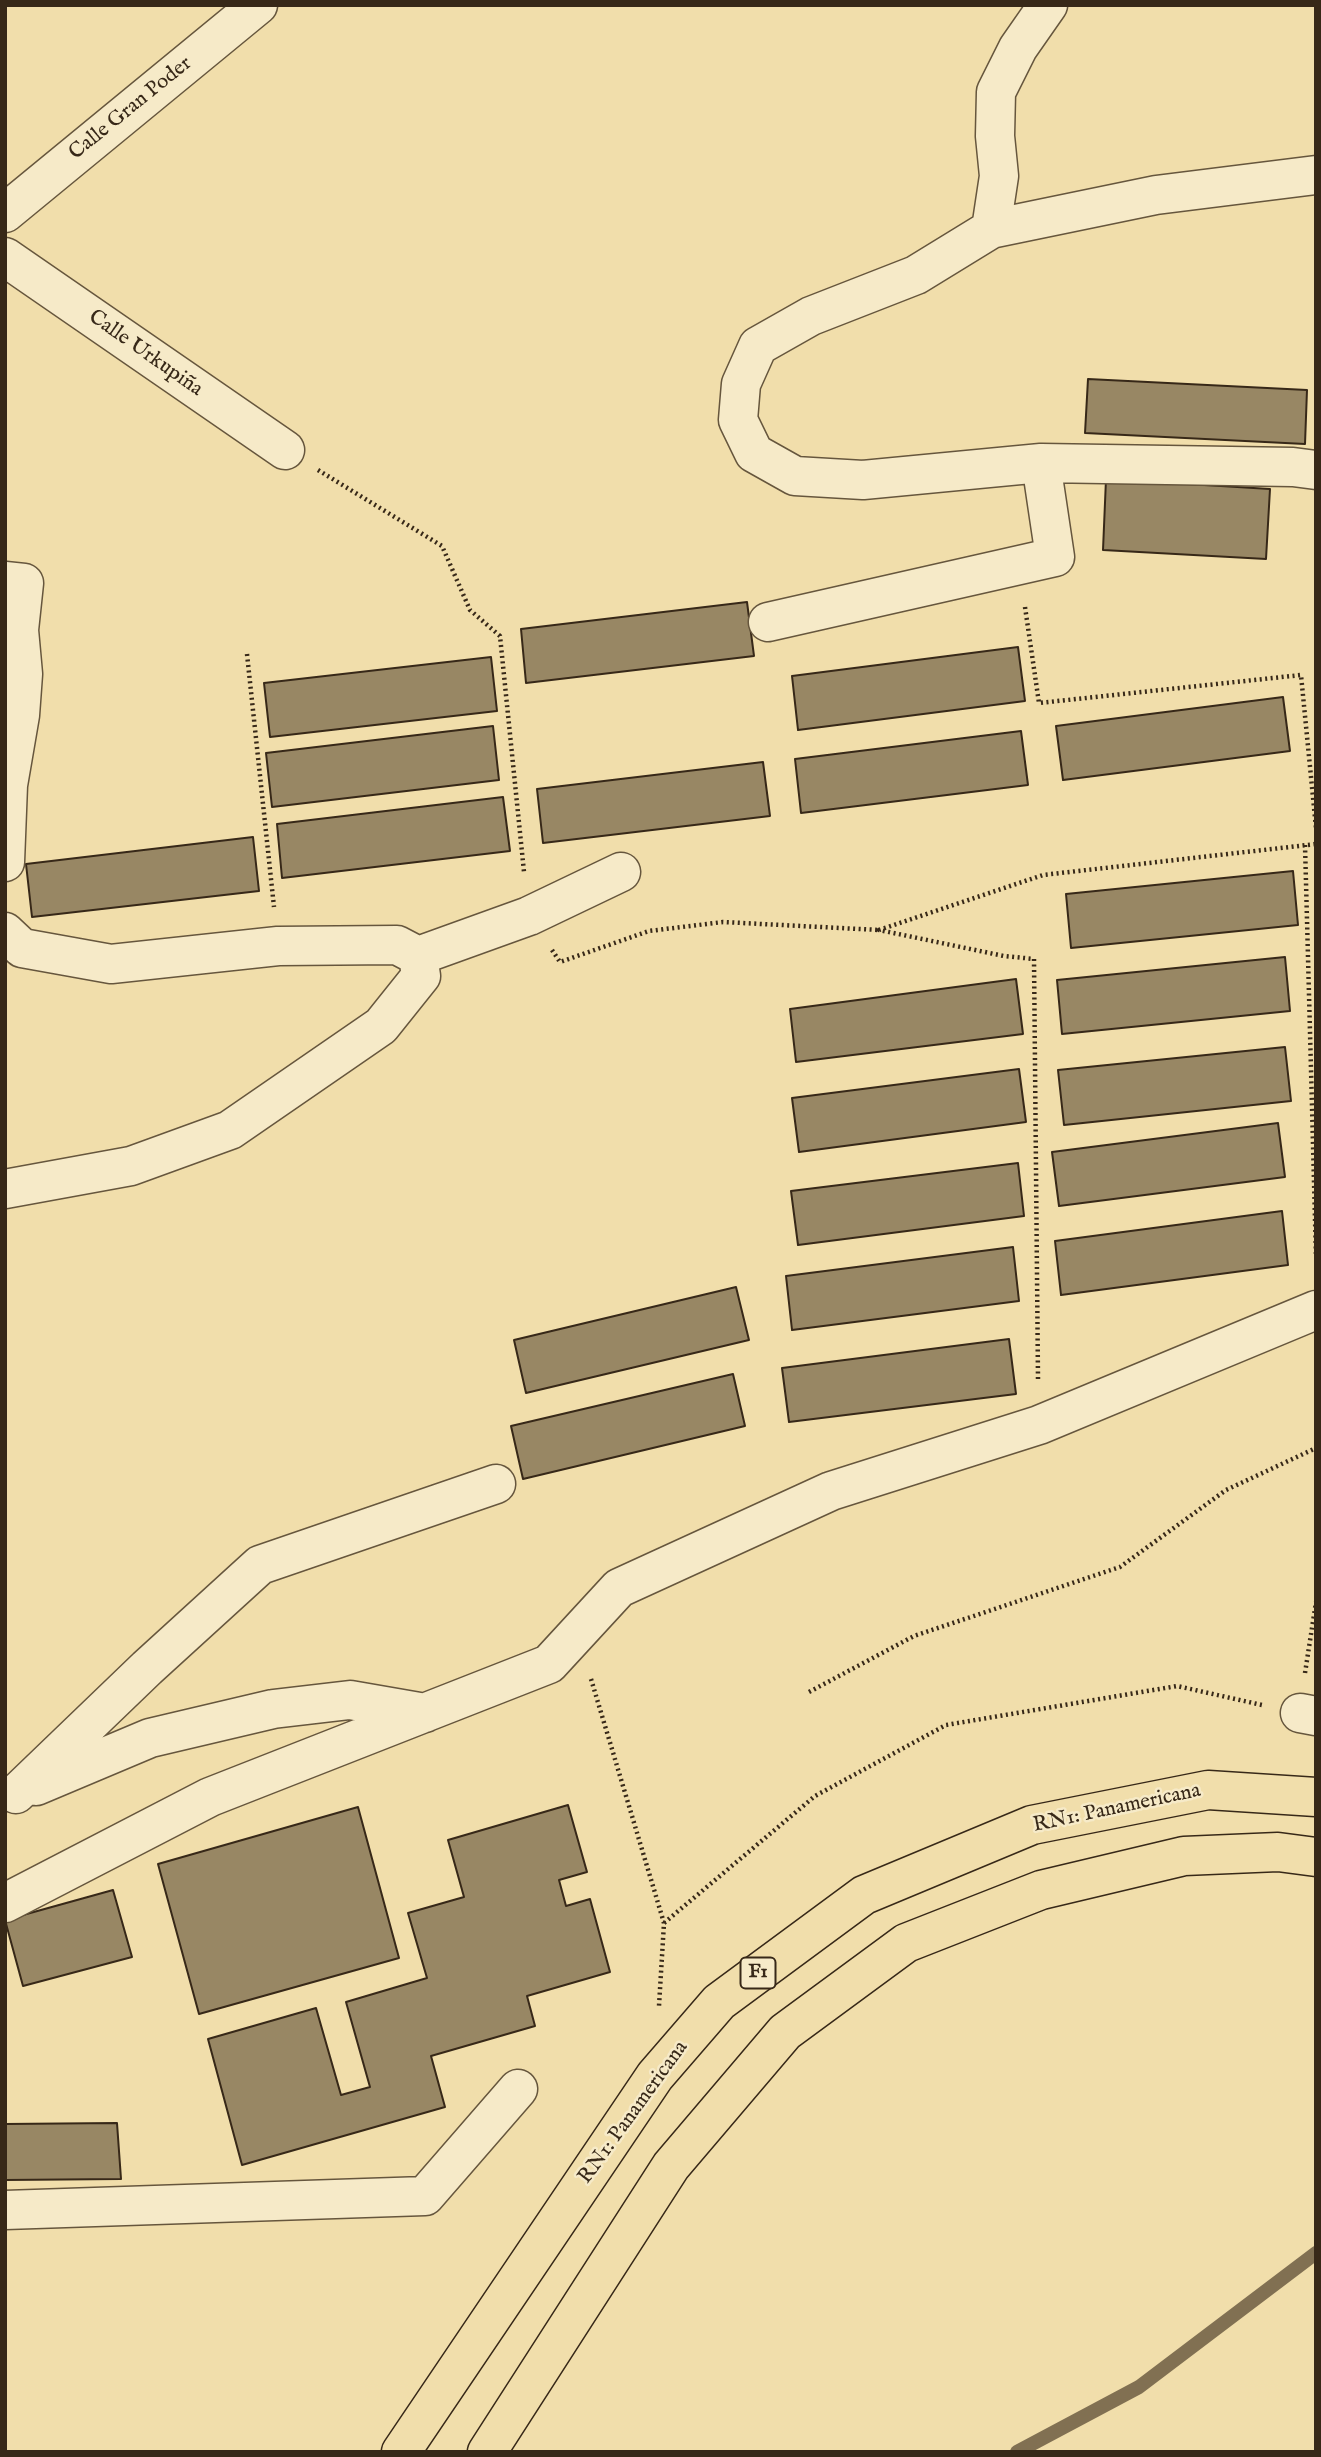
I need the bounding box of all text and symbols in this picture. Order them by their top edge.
street label: Calle Gran Poder [65,52,197,166]
street label: Calle Urkupiña [83,305,207,403]
street label: RN1: Panamericana [1031,1779,1203,1839]
road number: F1 [740,1957,776,1988]
street label: RN1: Panamericana [574,2037,694,2189]

